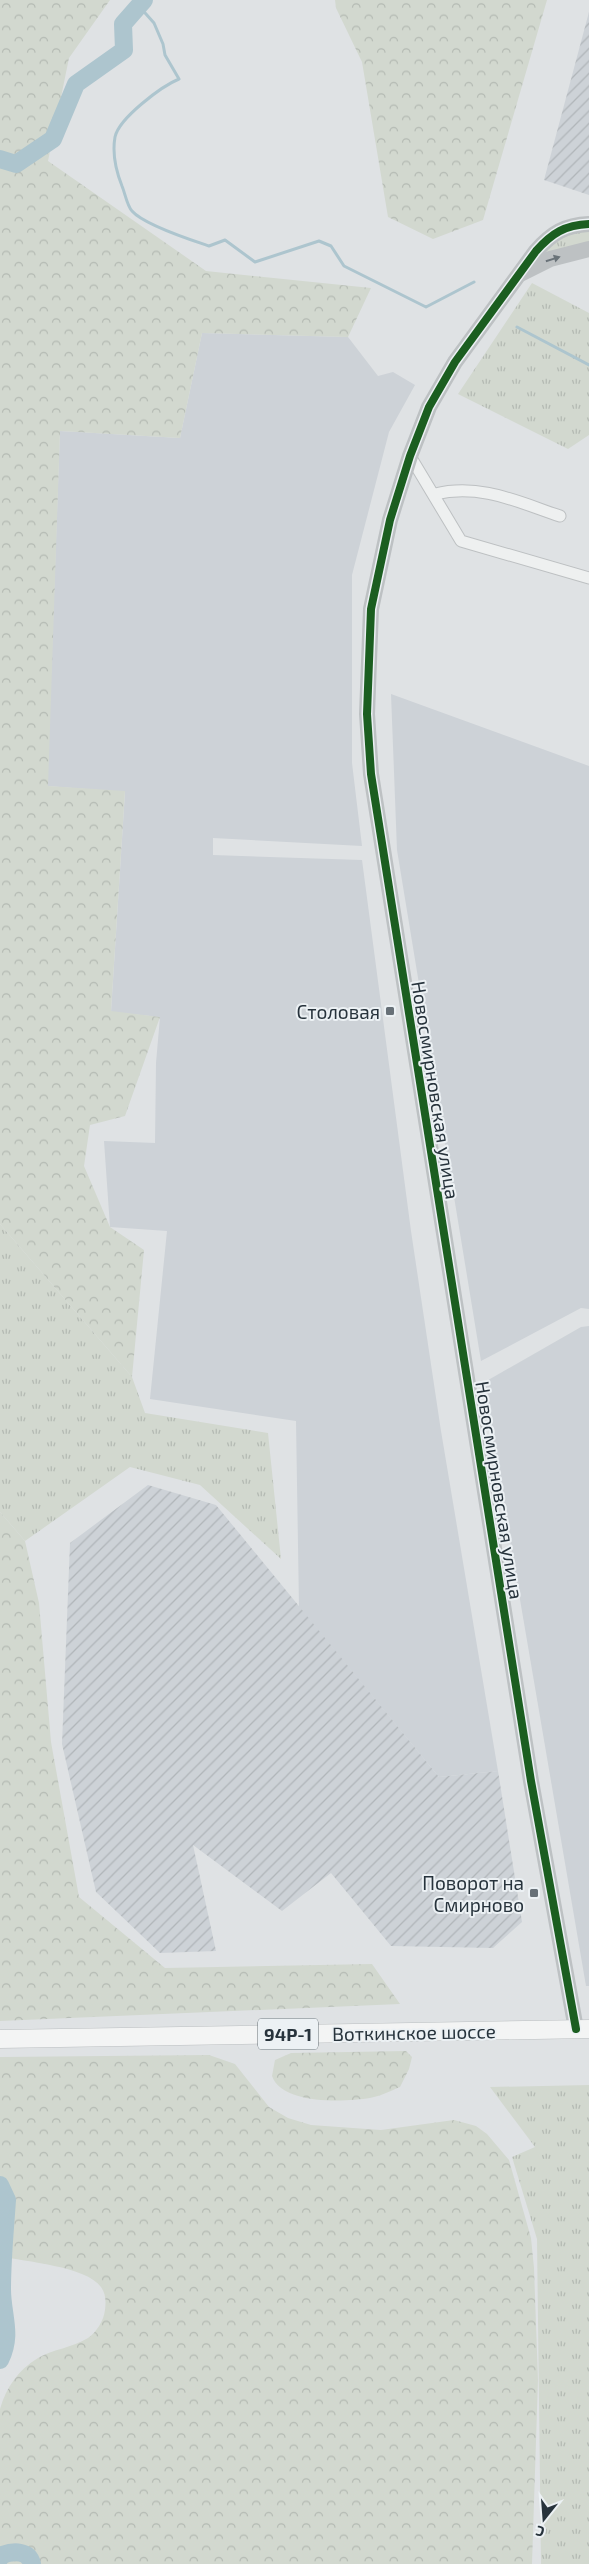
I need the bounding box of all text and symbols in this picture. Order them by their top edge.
one-way arrow [546,254,561,262]
street label: Новосмирновская улица [406,979,465,1201]
place label: Столовая [296,1000,380,1023]
marker: Столовая [384,1005,396,1017]
street label: Новосмирновская улица [470,1379,529,1601]
place label: Поворот на Смирново [422,1871,524,1916]
marker: Поворот на Смирново [528,1887,540,1899]
road number: 94Р-1 [258,2018,318,2050]
street label: Воткинское шоссе [332,2019,496,2045]
north arrow [519,2494,569,2544]
text: С [534,2523,546,2541]

